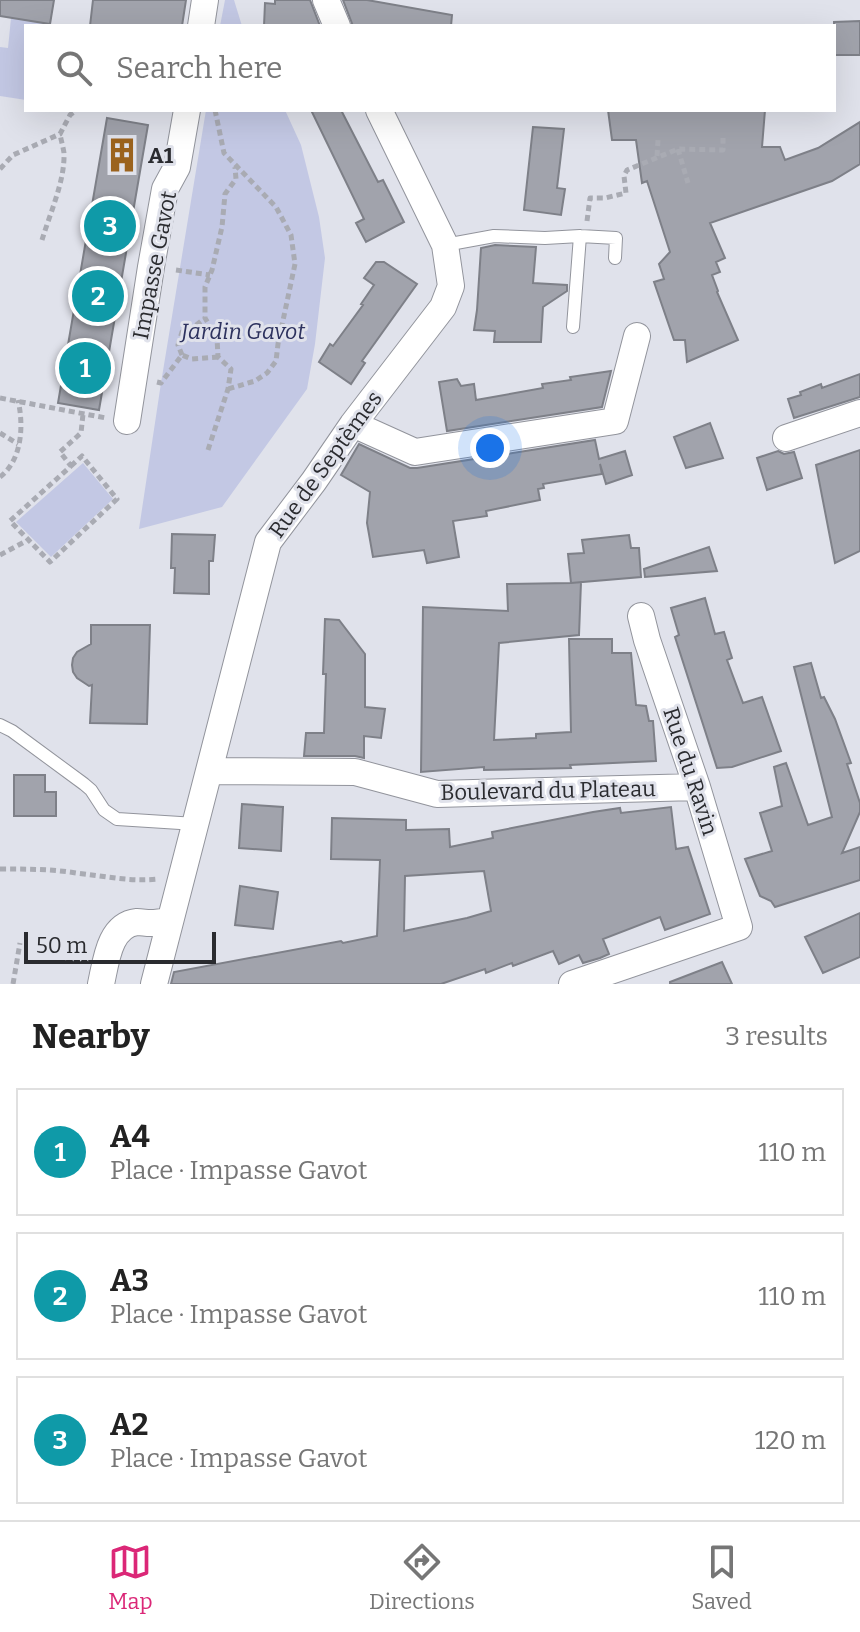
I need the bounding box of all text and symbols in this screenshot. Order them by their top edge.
search box [24,24,836,112]
icon: search [52,46,96,90]
text: Search here [116,50,283,86]
building icon: A1 [103,136,141,174]
place label: A1 [148,142,174,169]
street label: Impasse Gavot [127,189,182,342]
pin: 3 [84,196,136,256]
pin: 2 [72,266,124,326]
park label: Jardin Gavot [179,318,305,345]
pin: 1 [59,338,111,398]
street label: Rue de Septèmes [263,386,388,543]
your location [470,428,510,468]
street label: Rue du Ravin [657,704,724,839]
street label: Boulevard du Plateau [440,775,656,806]
scale bar [24,928,216,964]
text: 50 m [36,932,87,959]
text: Nearby [32,1016,150,1057]
text: 3 results [725,1021,828,1052]
text: A4 [110,1119,150,1155]
text: 1 [54,1137,66,1168]
text: 110 m [758,1137,826,1168]
text: Place · Impasse Gavot [110,1155,367,1186]
text: A3 [110,1263,149,1299]
text: 2 [53,1281,67,1312]
text: 110 m [758,1281,826,1312]
text: Place · Impasse Gavot [110,1299,367,1330]
text: A2 [110,1407,148,1443]
text: 3 [53,1425,67,1456]
text: 120 m [755,1425,826,1456]
text: Place · Impasse Gavot [110,1443,367,1474]
tab: Map [108,1540,153,1615]
tab: Directions [369,1540,475,1615]
tab: Saved [691,1540,752,1615]

